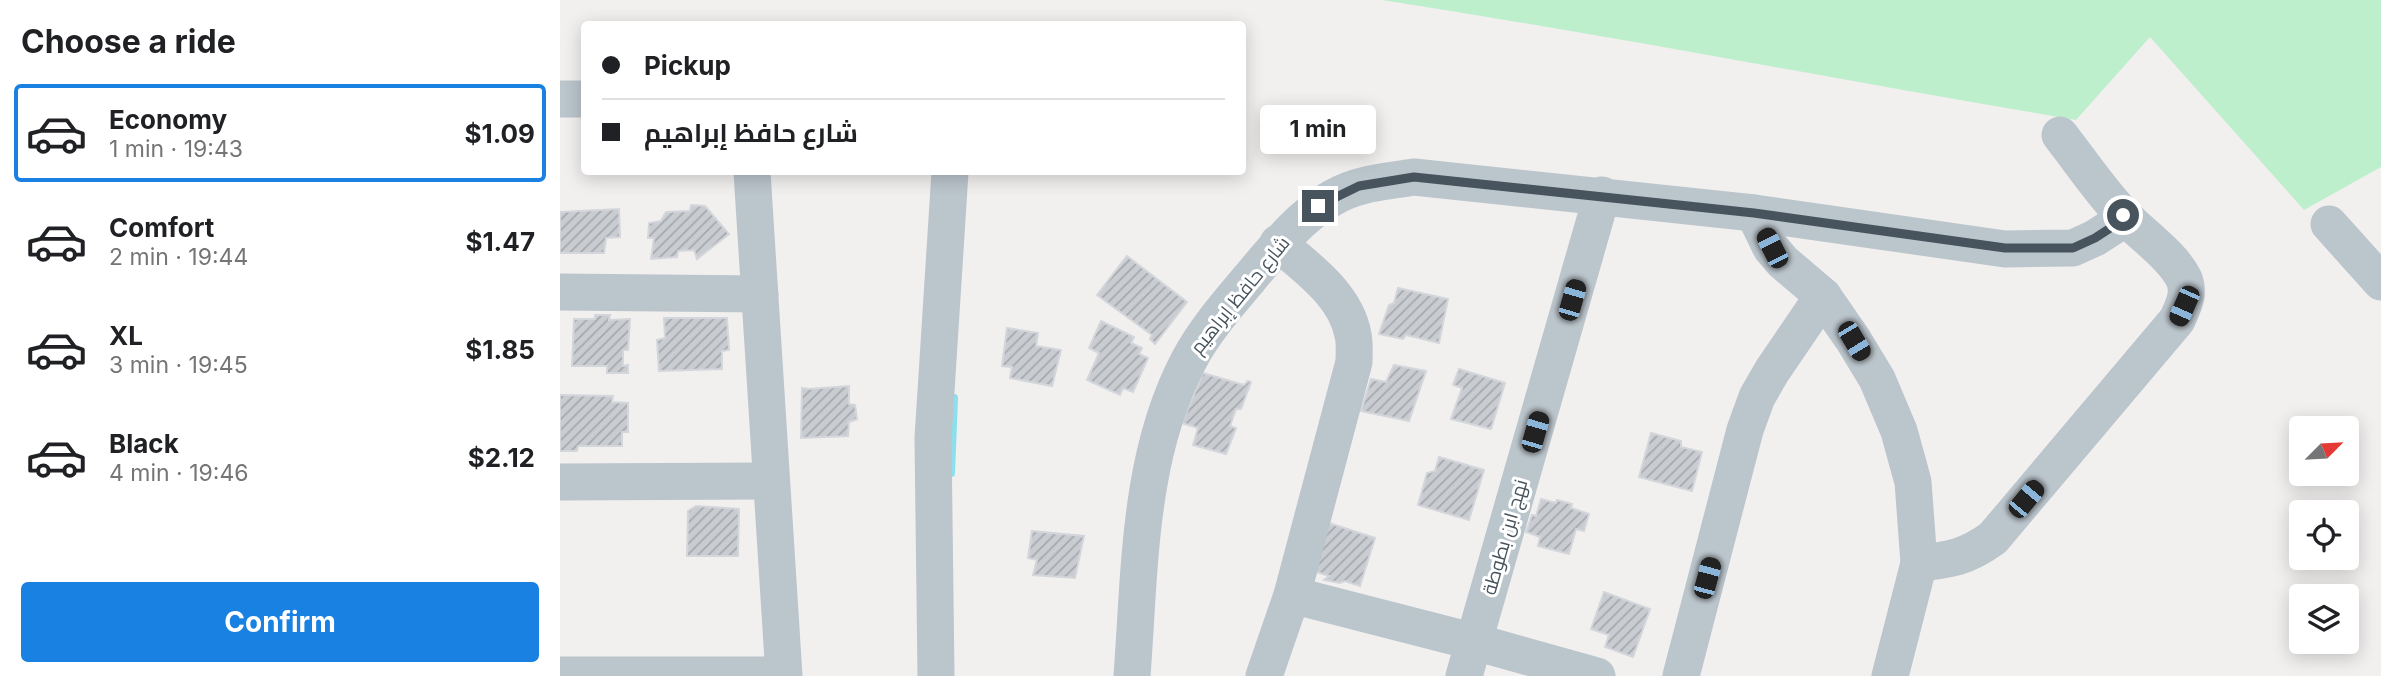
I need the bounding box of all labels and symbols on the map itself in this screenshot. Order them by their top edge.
callout: 1 min [1260,104,1376,154]
route end [1302,190,1334,222]
route start [2107,199,2139,231]
car [1754,225,1791,271]
street label: شارع حافظ إبراهيم [1186,232,1296,360]
car [1557,277,1588,323]
car [2166,283,2203,329]
car [1835,318,1874,364]
car [1520,409,1551,455]
north arrow [2289,416,2359,486]
car [2005,476,2048,522]
street label: نهج ابن بطوطة [1478,477,1534,598]
car [1692,555,1723,601]

